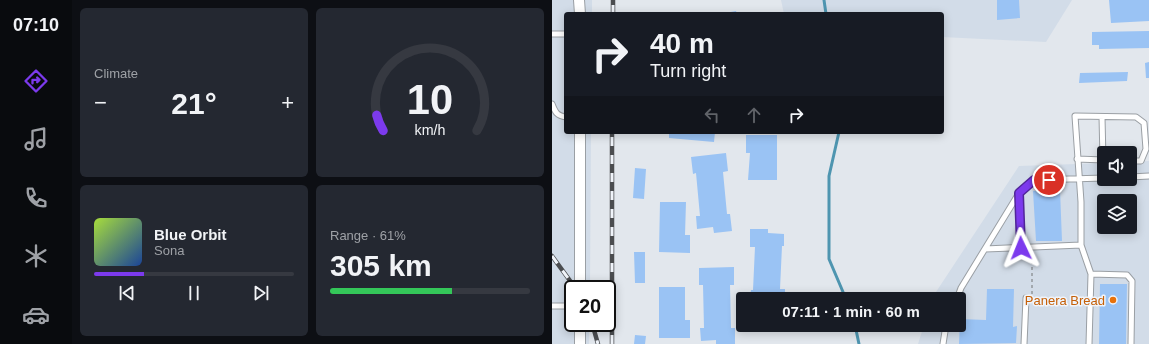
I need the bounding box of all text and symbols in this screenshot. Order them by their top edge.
text: 07:10 [13,15,59,35]
icon: right [584,28,636,80]
text: 40 m [650,28,714,59]
text: Turn right [650,61,726,81]
text: Climate [94,66,138,81]
icon: directions [22,67,50,95]
text: 10 [407,75,453,122]
text: 21° [171,87,217,120]
text: − [94,90,107,115]
text: + [281,90,294,115]
icon: left [701,104,723,126]
icon: ahead [743,104,765,126]
icon: right [785,104,807,126]
text: km/h [415,121,446,137]
icon: music [22,125,50,153]
map controls [1097,146,1137,234]
button: sound [1097,146,1137,186]
pin [1032,163,1066,197]
icon: arrive [1038,169,1060,191]
icon: phone [22,184,50,212]
button: layers [1097,194,1137,234]
text: Blue Orbit [154,226,227,243]
position arrow [1000,227,1042,269]
text: Range · 61% [330,228,406,243]
icon: climate [22,242,50,270]
text: Sona [154,243,184,258]
text: 305 km [330,249,432,282]
speed limit sign: 20 [564,280,616,332]
icon: previous [116,282,138,304]
icon: pause [183,282,205,304]
icon: next [250,282,272,304]
place label: Panera Bread [1025,293,1105,308]
marker: Panera Bread [1108,295,1118,305]
icon: car [22,301,50,329]
text: 07:11 · 1 min · 60 m [782,303,920,320]

